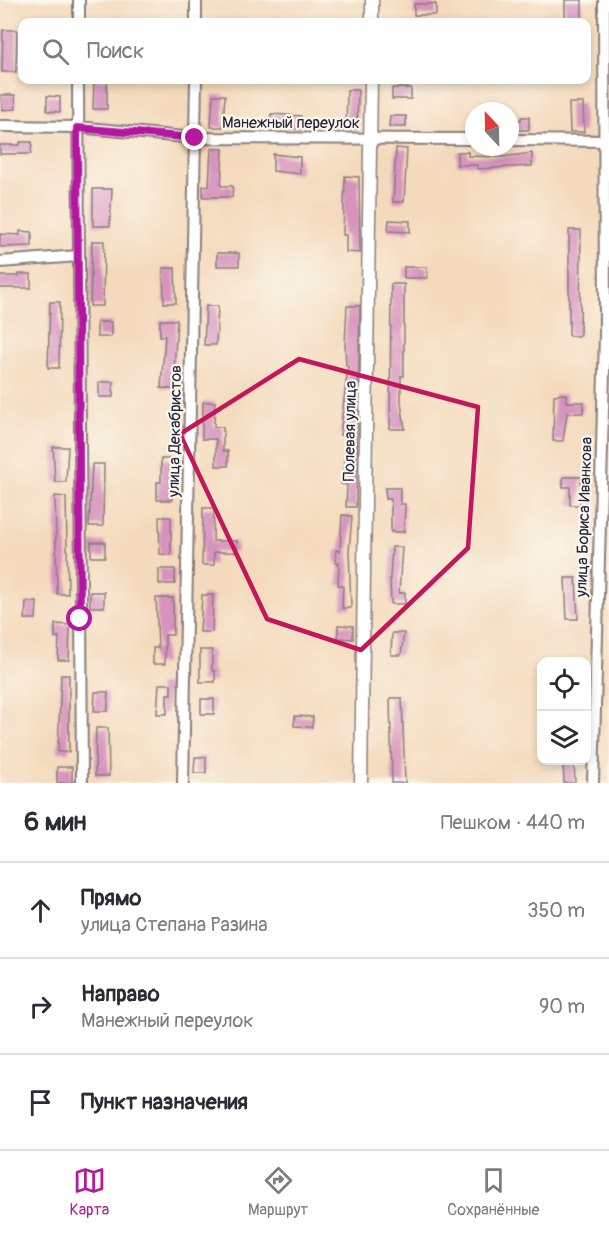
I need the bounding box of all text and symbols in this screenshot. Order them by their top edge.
search box [18,18,591,84]
icon: search [39,35,72,68]
text: Поиск [87,37,144,65]
north arrow [465,102,519,156]
street label: Манежный переулок [222,113,360,133]
route end [181,124,207,150]
street label: улица Декабристов [164,365,186,498]
street label: Полевая улица [339,381,361,481]
street label: улица Бориса Иванкова [571,437,597,598]
route start [66,605,92,631]
map controls [537,657,591,765]
button: locate [537,657,591,711]
button: layers [537,711,591,765]
text: 6 мин [24,806,86,838]
text: Пешком · 440 m [441,810,585,835]
text: Прямо [81,884,141,912]
icon: ahead [24,894,57,927]
text: 350 m [527,898,585,923]
text: улица Степана Разина [81,912,268,937]
text: Направо [81,980,160,1008]
icon: right [24,990,57,1023]
text: 90 m [539,994,585,1019]
text: Манежный переулок [81,1008,254,1033]
icon: arrive [24,1086,57,1119]
text: Пункт назначения [81,1088,248,1116]
tab: Карта [69,1164,109,1220]
tab: Маршрут [248,1164,308,1220]
tab: Сохранённые [447,1164,540,1220]

